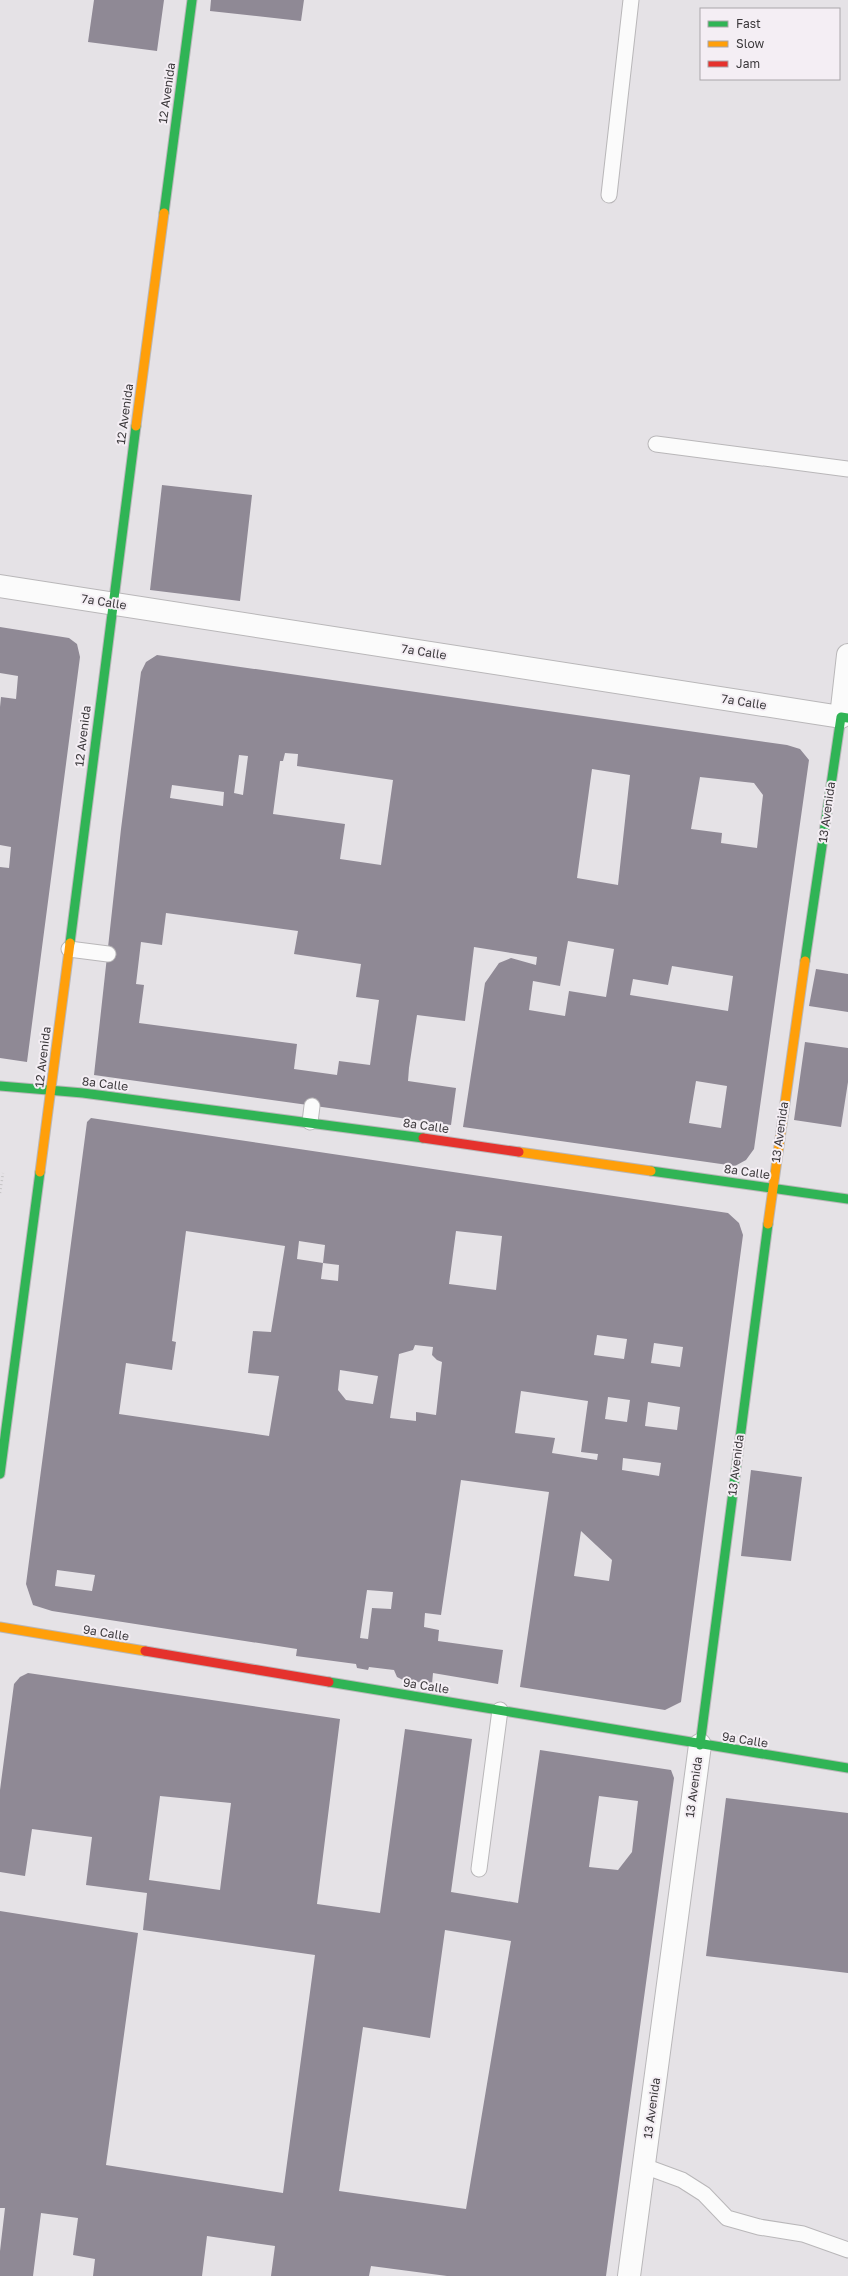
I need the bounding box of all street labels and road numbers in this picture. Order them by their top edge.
street label: 12 Avenida [155,62,178,124]
street label: 12 Avenida [113,383,136,445]
street label: 7a Calle [80,591,128,612]
street label: 7a Calle [400,641,448,662]
street label: 7a Calle [720,691,768,712]
street label: 12 Avenida [71,705,94,767]
street label: 13 Avenida [815,781,838,843]
street label: 12 Avenida [31,1026,54,1088]
street label: 8a Calle [81,1073,129,1094]
street label: 13 Avenida [768,1101,791,1163]
street label: 8a Calle [402,1115,450,1136]
street label: 8a Calle [723,1161,771,1182]
street label: 13 Avenida [724,1434,747,1496]
street label: 9a Calle [82,1621,130,1644]
street label: 9a Calle [402,1674,450,1697]
street label: 9a Calle [721,1728,769,1751]
street label: 13 Avenida [682,1756,705,1818]
street label: 13 Avenida [640,2077,663,2139]

